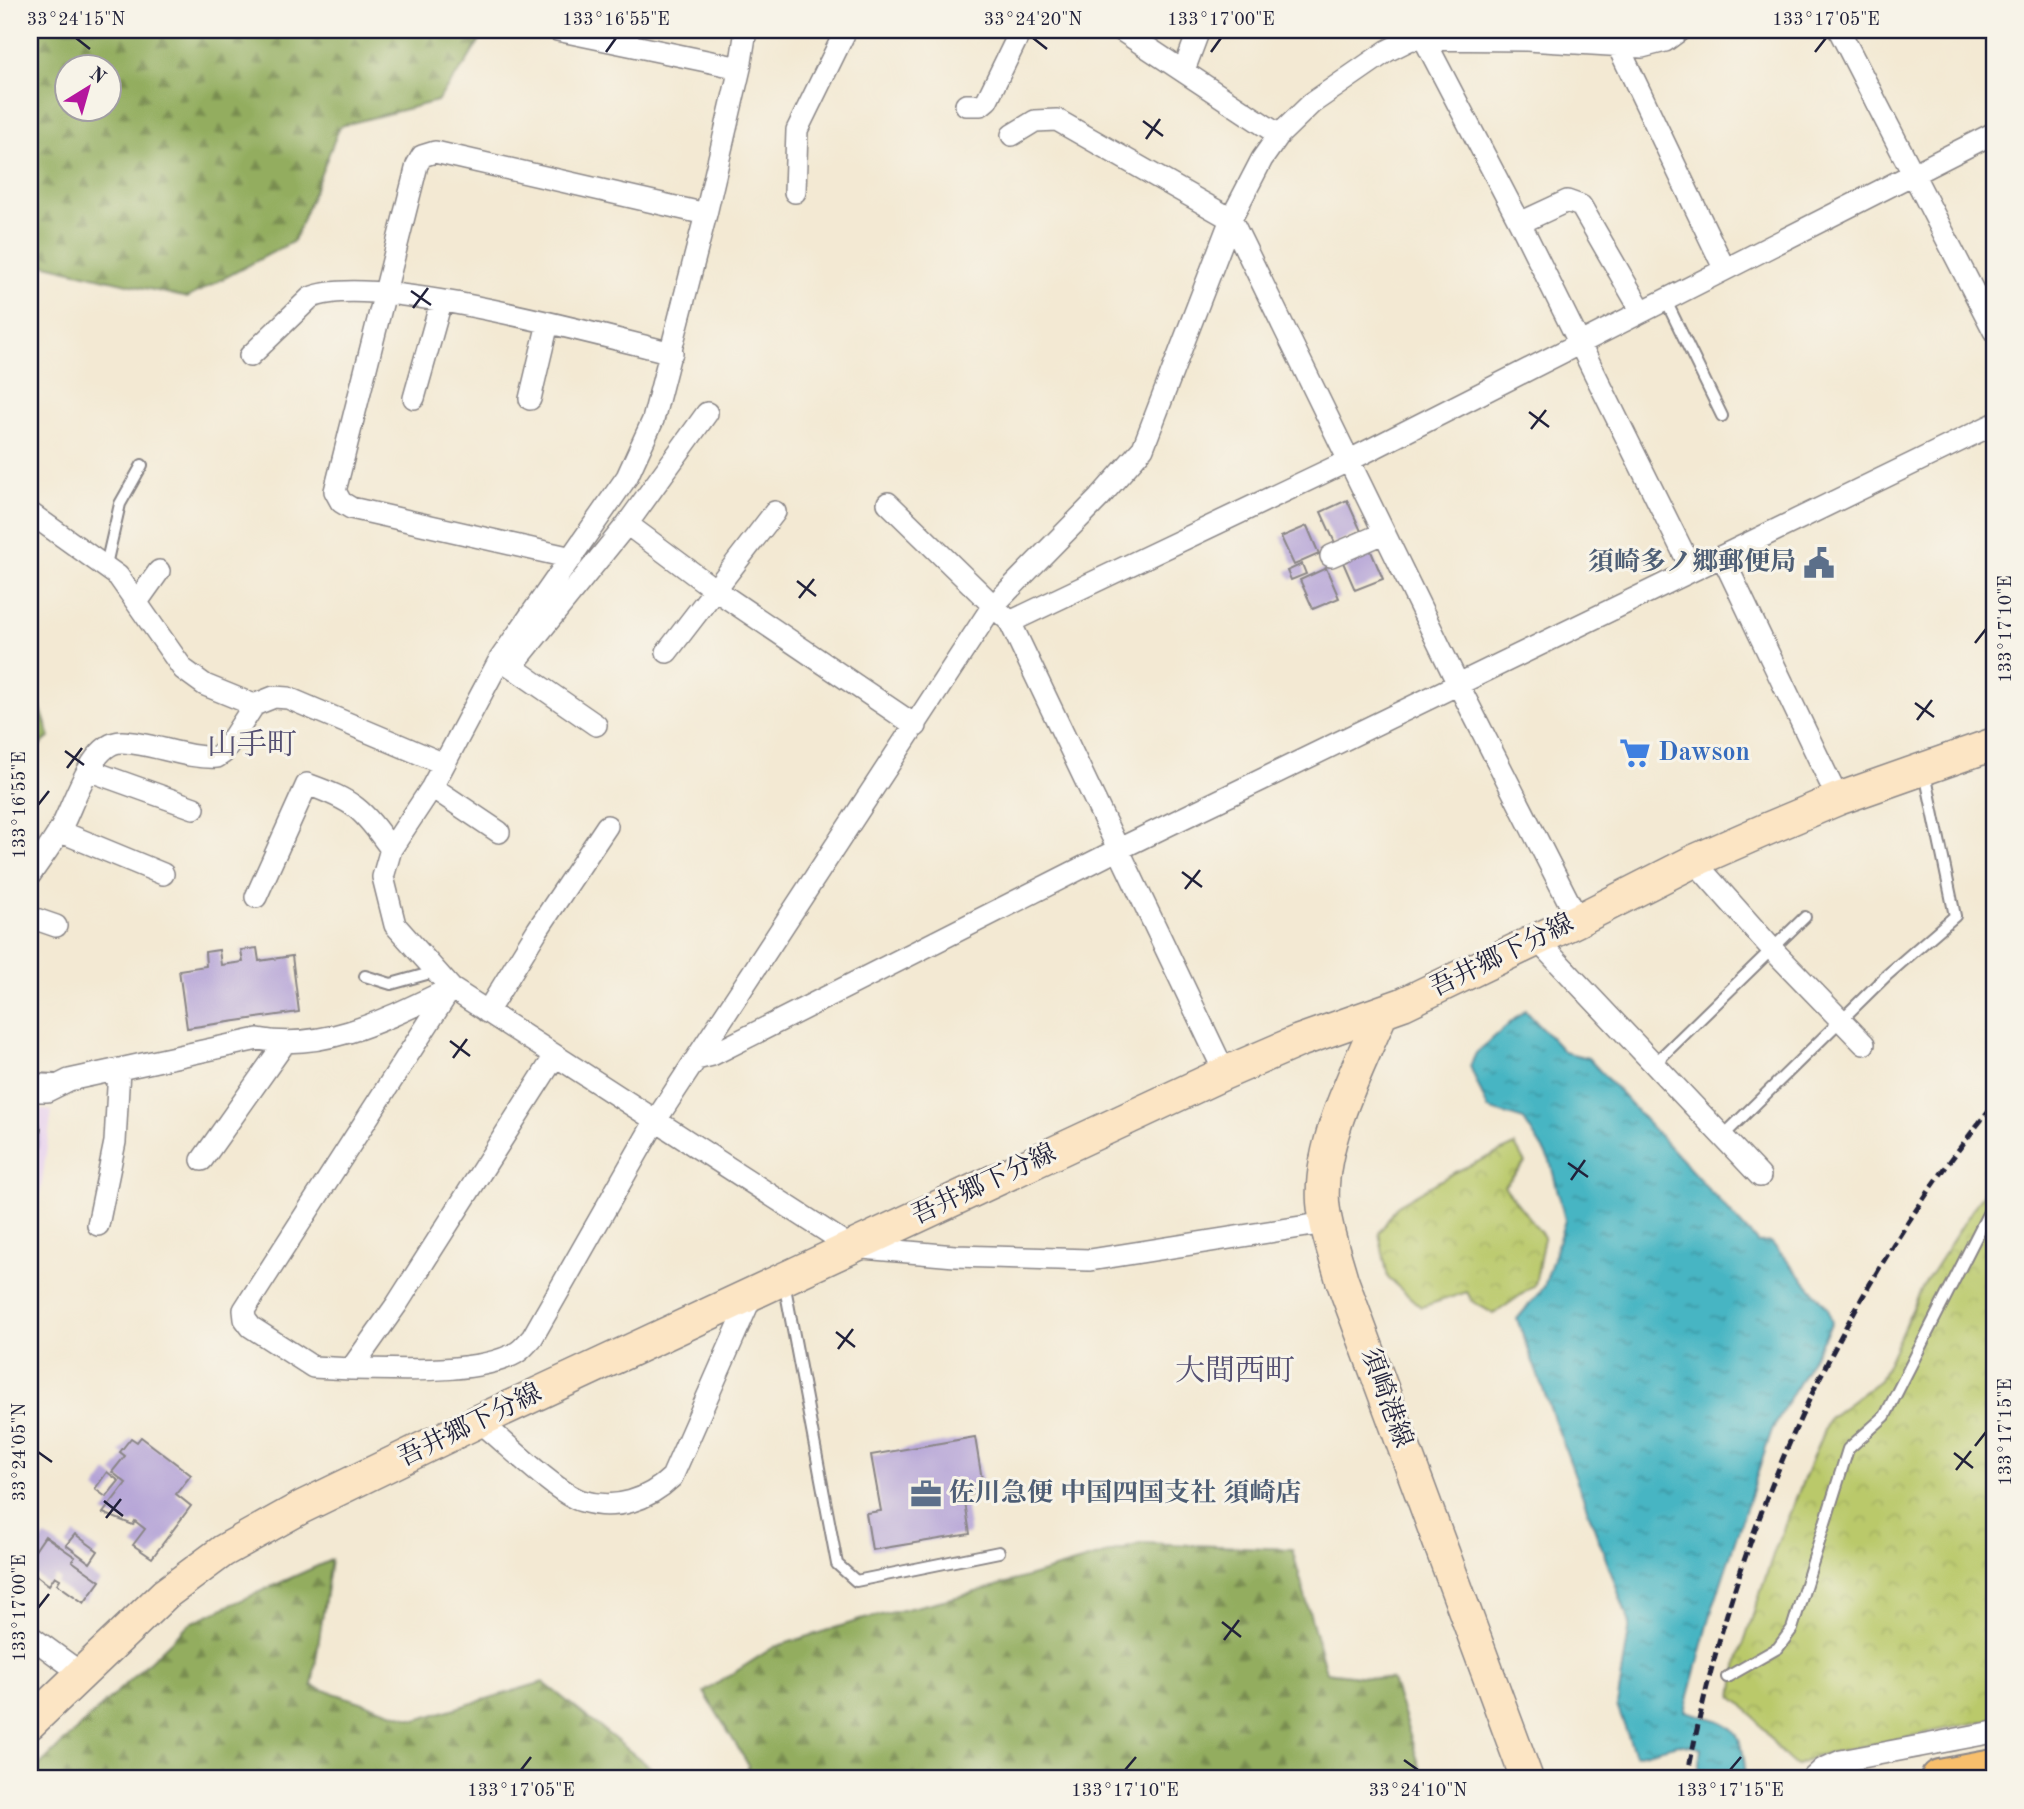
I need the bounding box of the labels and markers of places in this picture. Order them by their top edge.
public building icon: 須崎多ノ郷郵便局 [1802,546,1836,580]
place label: 須崎多ノ郷郵便局 [1588,547,1796,576]
supermarket icon: Dawson [1618,736,1652,770]
place label: Dawson [1658,740,1750,766]
office icon: 佐川急便 中国四国支社 須崎店 [909,1477,943,1511]
place label: 佐川急便 中国四国支社 須崎店 [949,1478,1302,1507]

